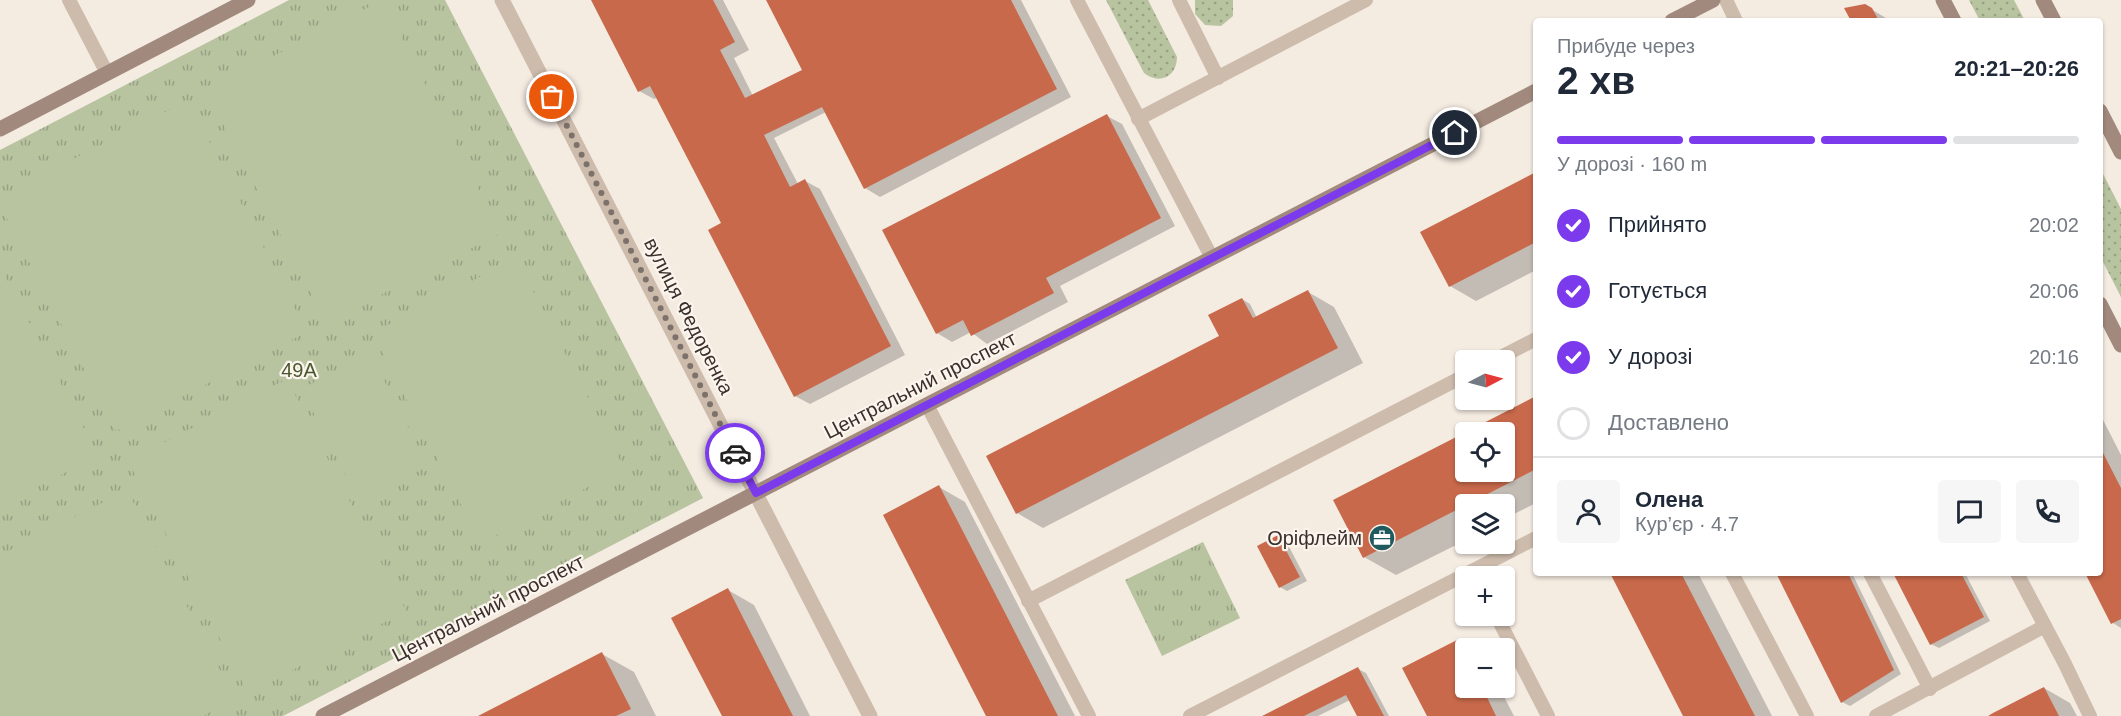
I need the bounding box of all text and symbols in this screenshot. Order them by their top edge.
text: Прибуде через [1557,35,1695,57]
text: 20:21–20:26 [1954,56,2079,81]
text: 2 хв [1557,59,1635,102]
pin [526,71,577,122]
icon: bag [535,80,568,113]
pin [1429,107,1480,158]
icon: home [1438,116,1471,149]
text: У дорозі · 160 m [1557,153,1707,175]
icon: check [1557,209,1590,242]
text: Прийнято [1608,212,1707,237]
text: 20:02 [2029,214,2079,236]
street label: вулиця Федоренка [640,234,738,399]
icon: check [1557,275,1590,308]
text: Готується [1608,278,1707,303]
text: 20:06 [2029,280,2079,302]
street label: Центральний проспект [820,327,1020,443]
icon: check [1557,341,1590,374]
text: У дорозі [1608,344,1692,369]
text: 20:16 [2029,346,2079,368]
north arrow [1455,350,1515,410]
map controls [1455,350,1515,698]
park label: 49А [281,359,317,381]
text: Доставлено [1608,410,1729,435]
button: locate [1455,422,1515,482]
courier [705,423,765,483]
icon: car [719,437,752,470]
button: person [1557,480,1620,543]
button: chat [1938,480,2001,543]
button: phone [2016,480,2079,543]
text: Олена [1635,487,1703,512]
button: layers [1455,494,1515,554]
text: Кур’єр · 4.7 [1635,513,1739,535]
office icon: Оріфлейм [1367,523,1397,553]
place label: Оріфлейм [1267,527,1362,549]
street label: Центральний проспект [388,550,588,666]
button: + [1455,566,1515,626]
button: − [1455,638,1515,698]

